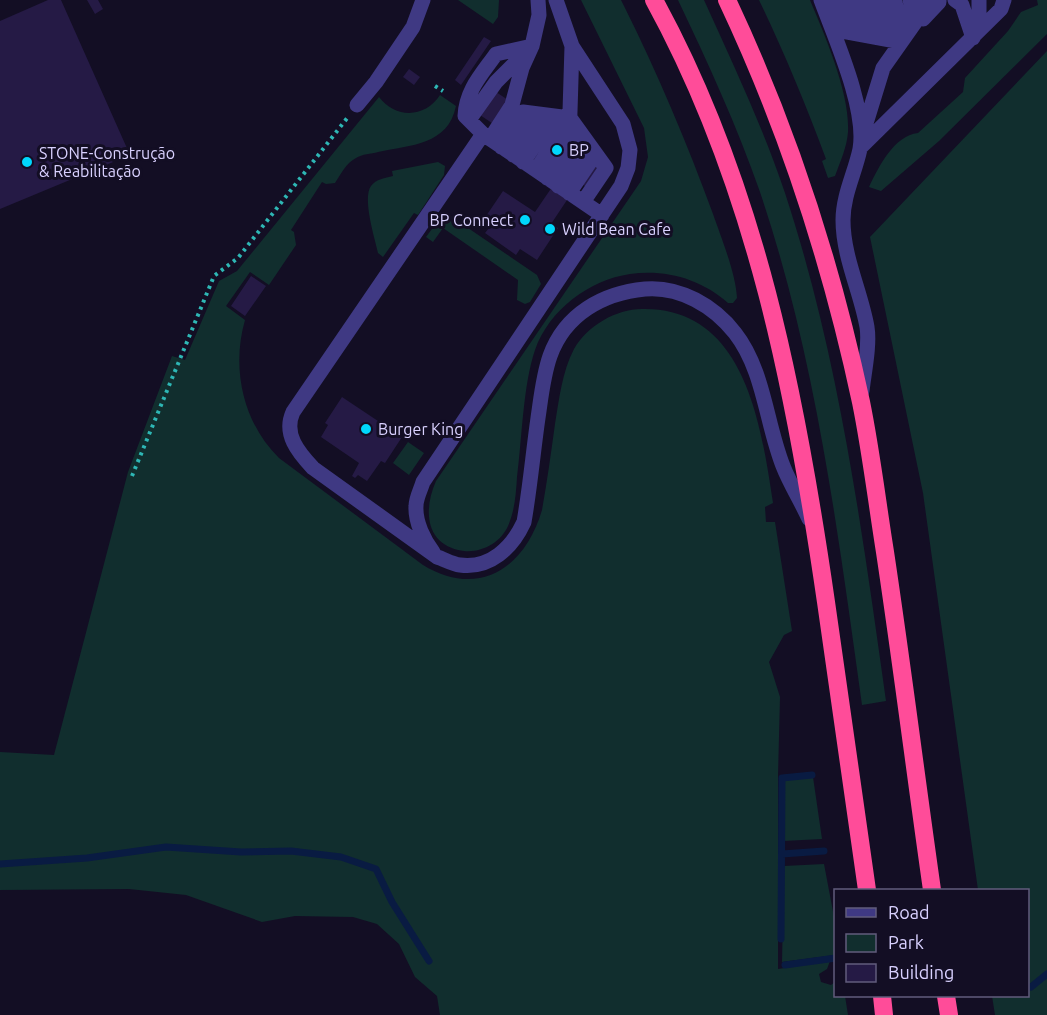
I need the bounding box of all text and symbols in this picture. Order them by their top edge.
place label: BP [569,141,589,159]
marker: BP [550,143,564,157]
place label: STONE-Construção & Reabilitação [39,144,175,180]
marker: STONE-Construção & Reabilitação [20,155,34,169]
place label: BP Connect [430,211,514,229]
marker: BP Connect [518,213,532,227]
place label: Wild Bean Cafe [562,220,671,238]
marker: Wild Bean Cafe [543,222,557,236]
place label: Burger King [378,420,463,438]
marker: Burger King [359,422,373,436]
legend [834,889,1029,997]
text: Road [888,902,930,922]
text: Park [888,932,924,952]
text: Building [888,962,954,982]

